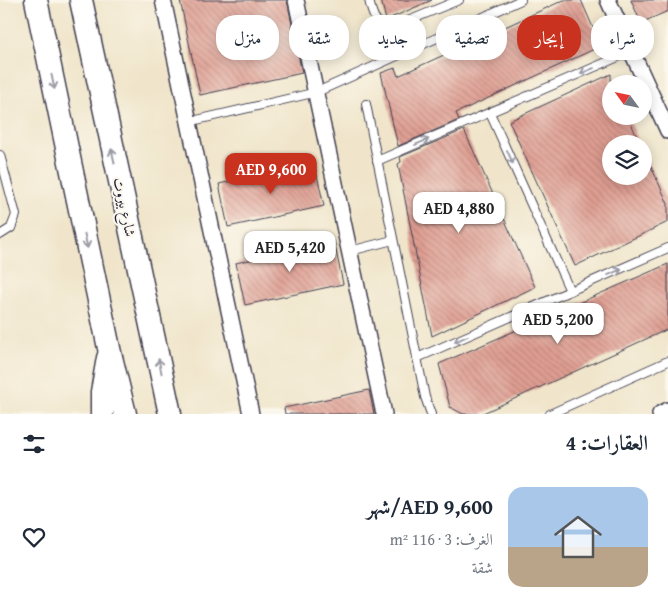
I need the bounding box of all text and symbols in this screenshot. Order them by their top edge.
chip: منزل [216,15,279,60]
chip: شقة [289,15,349,60]
chip: جديد [359,15,426,60]
chip: تصفية [436,15,507,60]
chip: إيجار [517,15,581,60]
chip: شراء [591,15,654,60]
one-way arrow [580,66,595,76]
one-way arrow [49,74,58,90]
north arrow [602,75,652,125]
map controls [602,75,652,185]
button: layers [602,135,652,185]
one-way arrow [414,136,429,146]
one-way arrow [108,149,118,165]
one-way arrow [505,149,515,164]
pin: AED 9,600 [214,152,328,195]
text: AED 9,600 [236,157,306,181]
street label: شارع بيروت [106,175,142,239]
pin: AED 4,880 [402,192,516,234]
text: AED 4,880 [424,196,494,220]
pin: AED 5,420 [233,230,347,273]
one-way arrow [82,233,92,249]
text: AED 5,420 [255,235,325,259]
one-way arrow [607,266,622,276]
pin: AED 5,200 [501,302,615,345]
text: AED 5,200 [523,307,593,331]
one-way arrow [454,334,469,344]
one-way arrow [155,359,164,375]
text: العقارات: 4 [566,427,648,458]
icon: filters [20,430,48,458]
text: AED 9,600/شهر [366,491,493,522]
icon: home [548,507,608,567]
icon: heart [20,523,48,551]
text: الغرف: 3 · 116 m² [390,527,493,551]
text: شقة [472,555,493,579]

